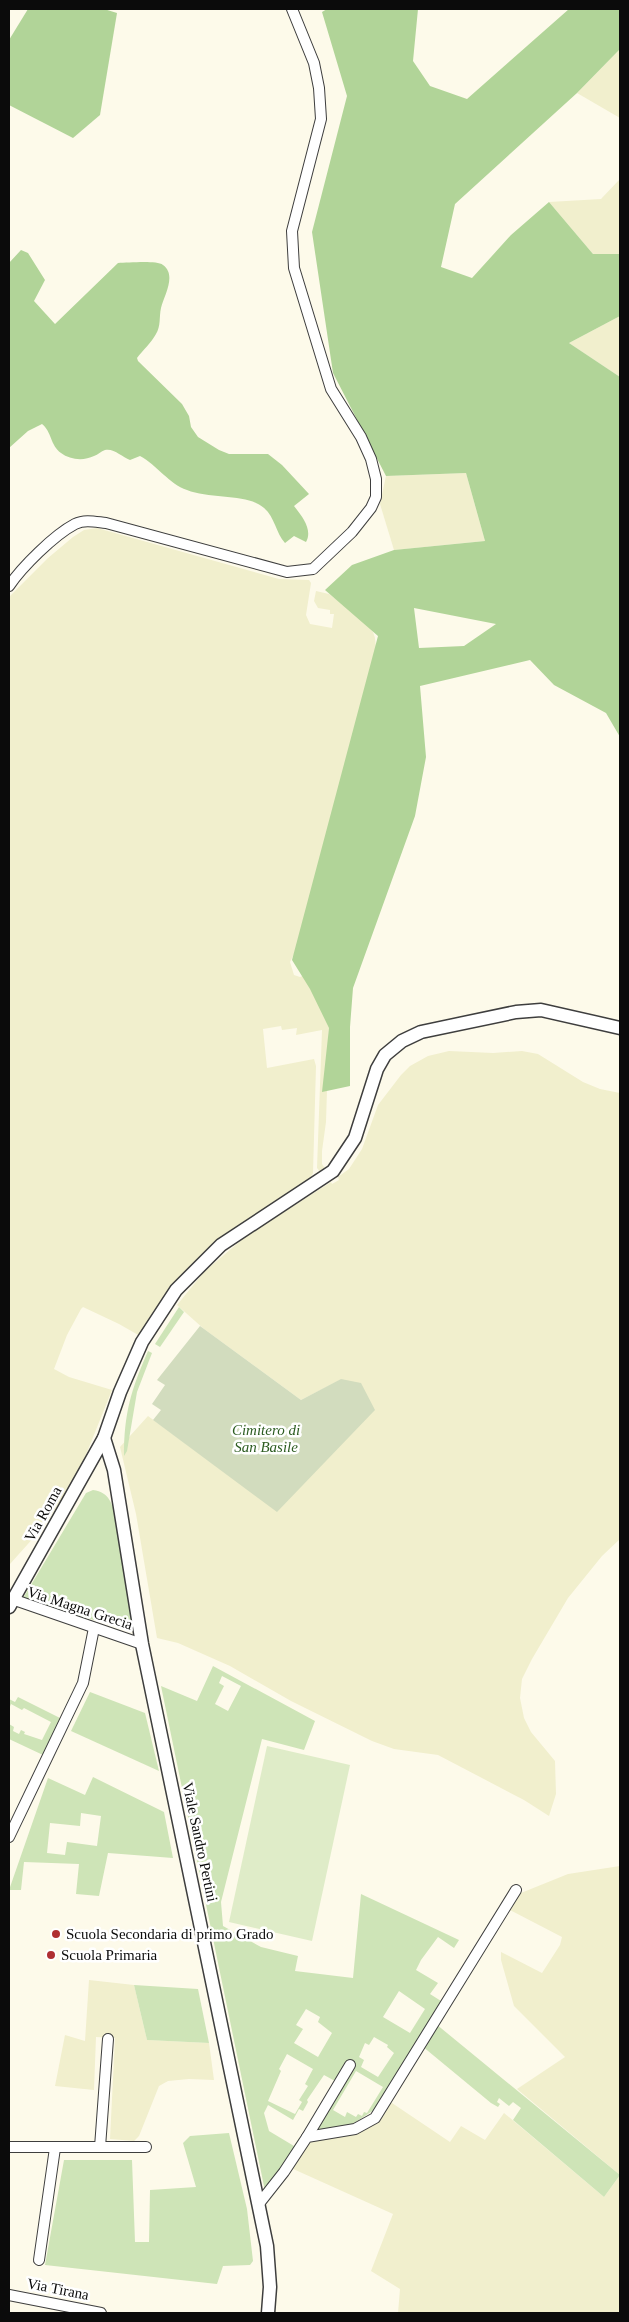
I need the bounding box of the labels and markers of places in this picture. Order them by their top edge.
place label: Scuola Secondaria di primo Grado [66,1926,273,1942]
marker: Scuola Secondaria di primo Grado [50,1928,62,1940]
place label: Scuola Primaria [61,1947,158,1963]
marker: Scuola Primaria [45,1949,57,1961]

